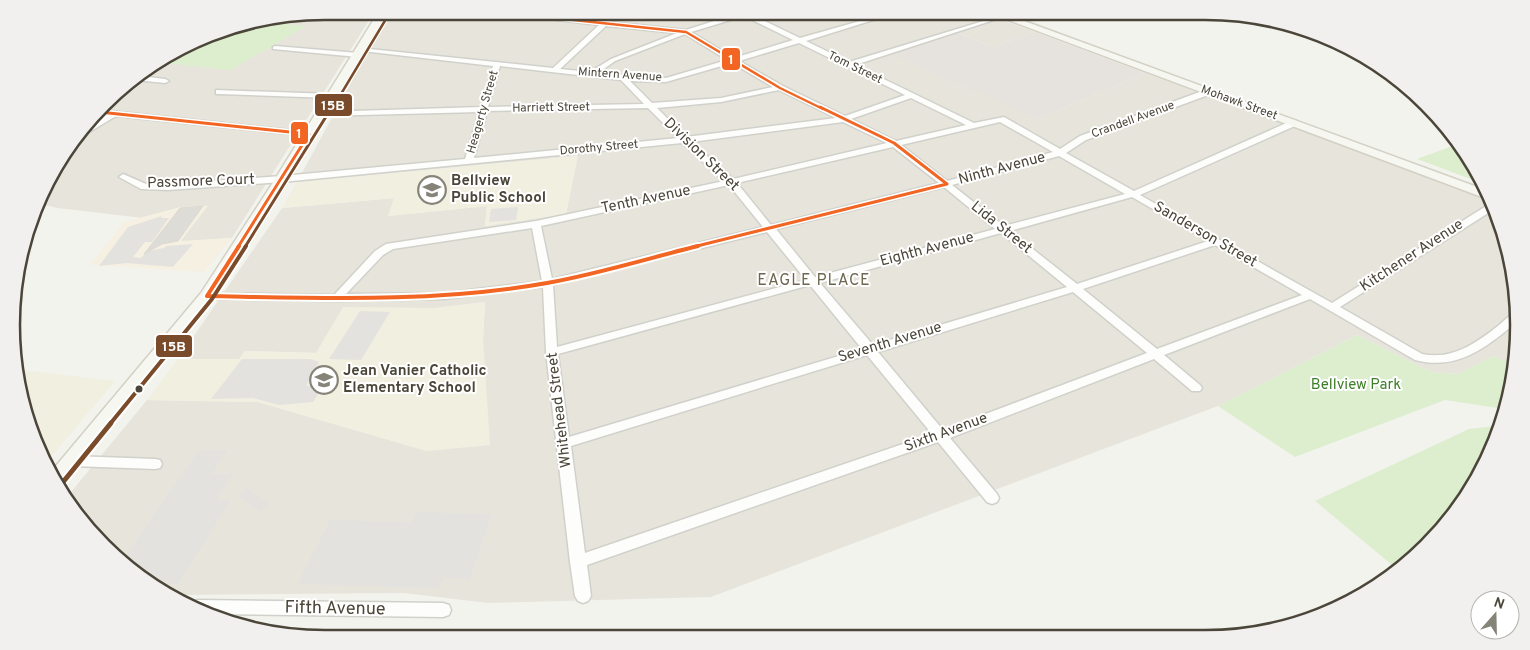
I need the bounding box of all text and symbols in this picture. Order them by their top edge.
line badge: 1 [721,47,741,71]
street label: Tom Street [825,48,885,88]
text: 1 [728,52,734,69]
street label: Mintern Avenue [577,64,663,86]
street label: Heagerty Street [463,68,503,156]
street label: Mohawk Street [1199,82,1279,124]
line badge: 15B [314,93,353,117]
text: 15B [321,98,345,115]
street label: Crandell Avenue [1089,98,1177,142]
street label: Harriett Street [512,99,590,117]
street label: Division Street [659,114,743,196]
line badge: 1 [290,121,309,145]
text: 1 [296,126,302,143]
street label: Dorothy Street [559,137,639,159]
street label: Ninth Avenue [956,148,1048,190]
street label: Passmore Court [147,171,255,193]
place label: Bellview Public School [451,172,546,208]
school or university icon: Bellview Public School [417,175,447,205]
street label: Tenth Avenue [600,181,692,219]
street label: Lida Street [967,198,1035,258]
street label: Sanderson Street [1150,198,1260,272]
street label: Kitchener Avenue [1357,216,1467,296]
street label: Eighth Avenue [878,228,976,272]
district label: EAGLE PLACE [757,271,871,291]
street label: Seventh Avenue [836,318,944,368]
line badge: 15B [155,334,193,358]
text: 15B [162,339,186,356]
street label: Whitehead Street [543,351,577,469]
place label: Jean Vanier Catholic Elementary School [343,362,487,398]
school or university icon: Jean Vanier Catholic Elementary School [309,365,339,395]
park label: Bellview Park [1311,376,1401,395]
unlabelled marker [134,384,144,394]
street label: Sixth Avenue [902,409,990,457]
north arrow [1470,590,1520,640]
text: N [1491,594,1507,614]
street label: Fifth Avenue [284,597,386,621]

